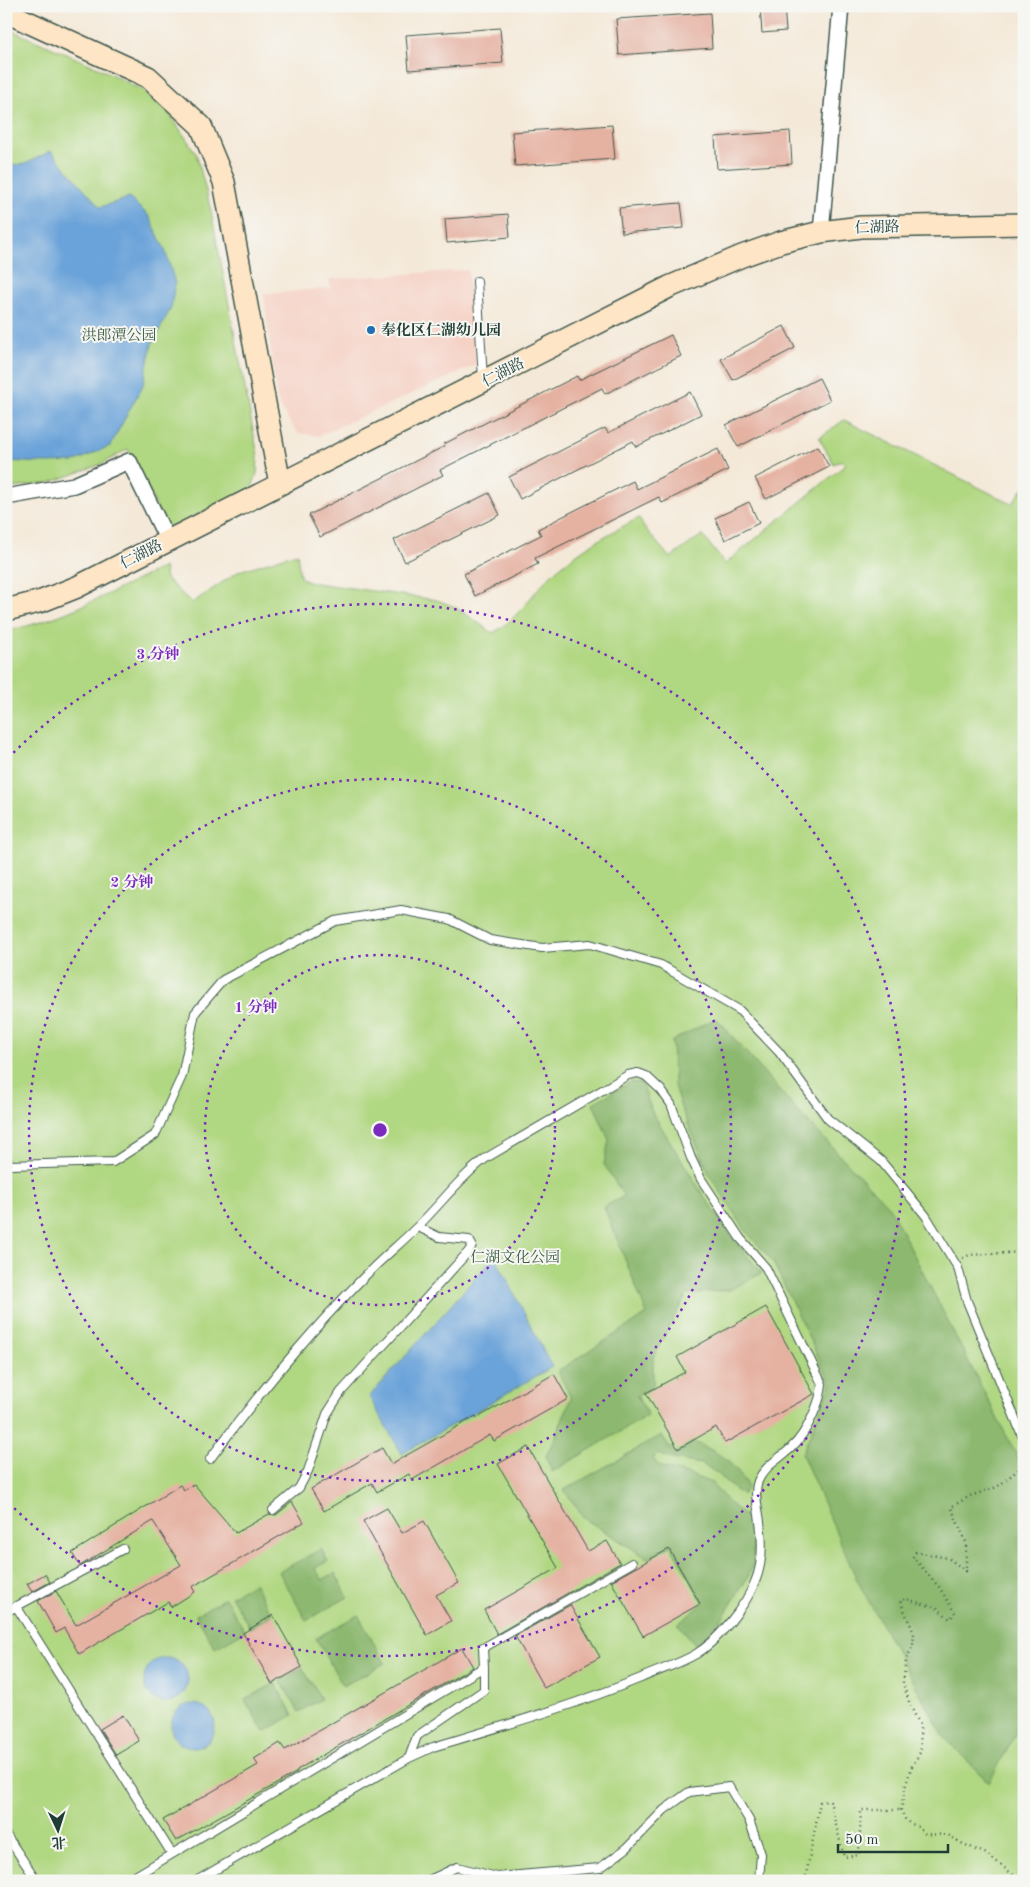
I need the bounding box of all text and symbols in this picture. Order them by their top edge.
street label: 仁湖路 [854,218,900,237]
place label: 奉化区仁湖幼儿园 [381,322,501,339]
marker: 奉化区仁湖幼儿园 [365,324,377,336]
park label: 洪郎潭公园 [81,327,157,344]
street label: 仁湖路 [479,355,527,390]
street label: 仁湖路 [117,537,165,572]
text: 3 分钟 [137,646,179,663]
text: 2 分钟 [111,874,153,891]
text: 1 分钟 [235,999,277,1016]
centre of rings [371,1121,389,1139]
park label: 仁湖文化公园 [470,1249,560,1266]
north arrow [32,1804,82,1854]
scale bar [838,1822,948,1854]
text: 50 m [845,1833,879,1848]
text: 北 [51,1834,66,1850]

